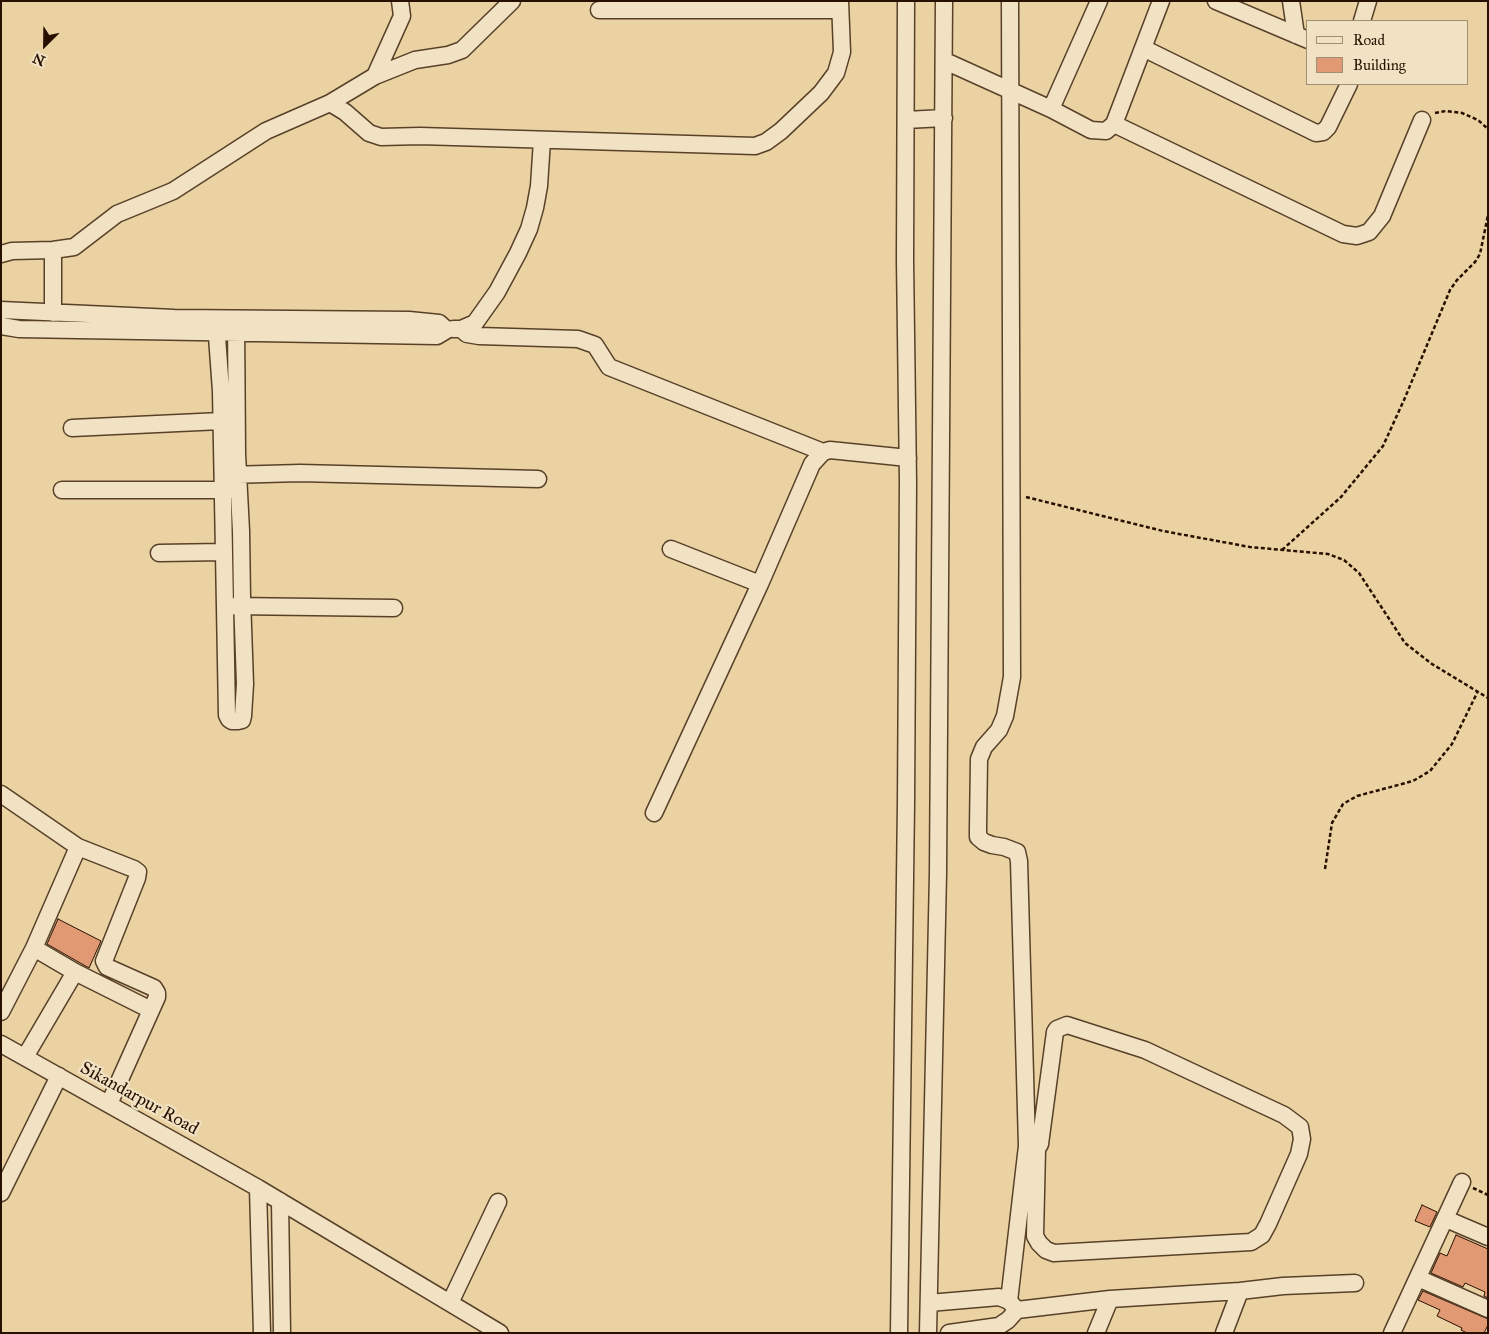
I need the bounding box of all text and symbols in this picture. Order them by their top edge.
north arrow [20,20,70,70]
legend [1306,20,1469,85]
text: Road [1353,31,1385,49]
text: N [30,49,48,69]
text: Building [1353,56,1406,74]
street label: Sikandarpur Road [76,1058,202,1140]

